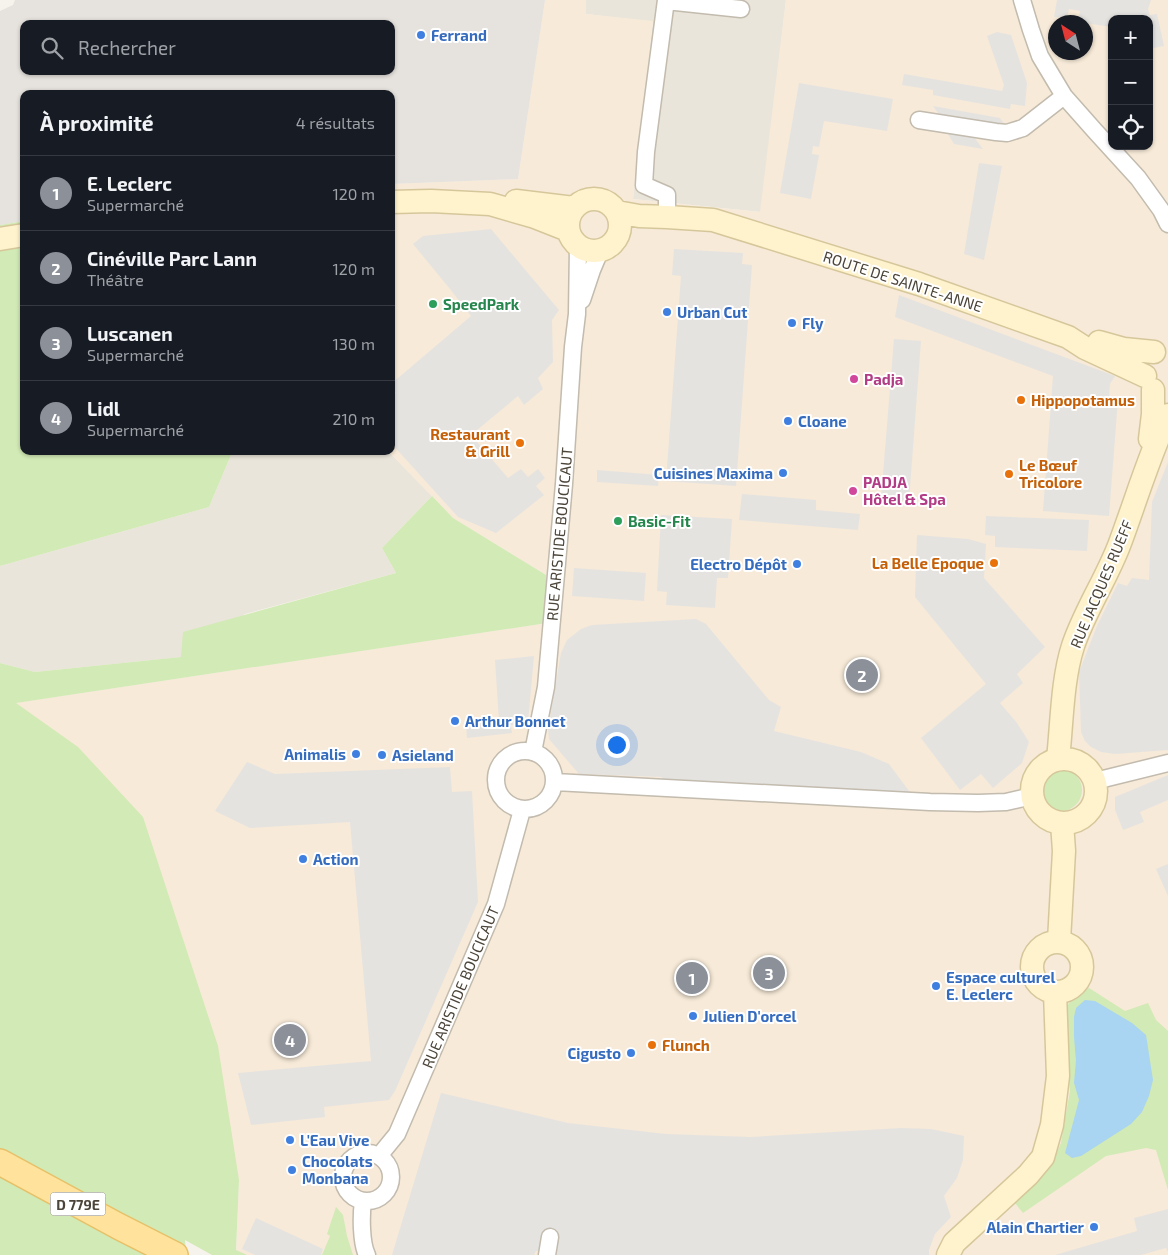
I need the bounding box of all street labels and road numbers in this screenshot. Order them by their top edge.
street label: ROUTE DE SAINTE-ANNE [821,247,985,315]
street label: RUE ARISTIDE BOUCICAUT [542,446,576,622]
street label: RUE JACQUES RUEFF [1066,517,1137,651]
street label: RUE ARISTIDE BOUCICAUT [418,903,502,1071]
road number: D 779E [50,1192,106,1216]

